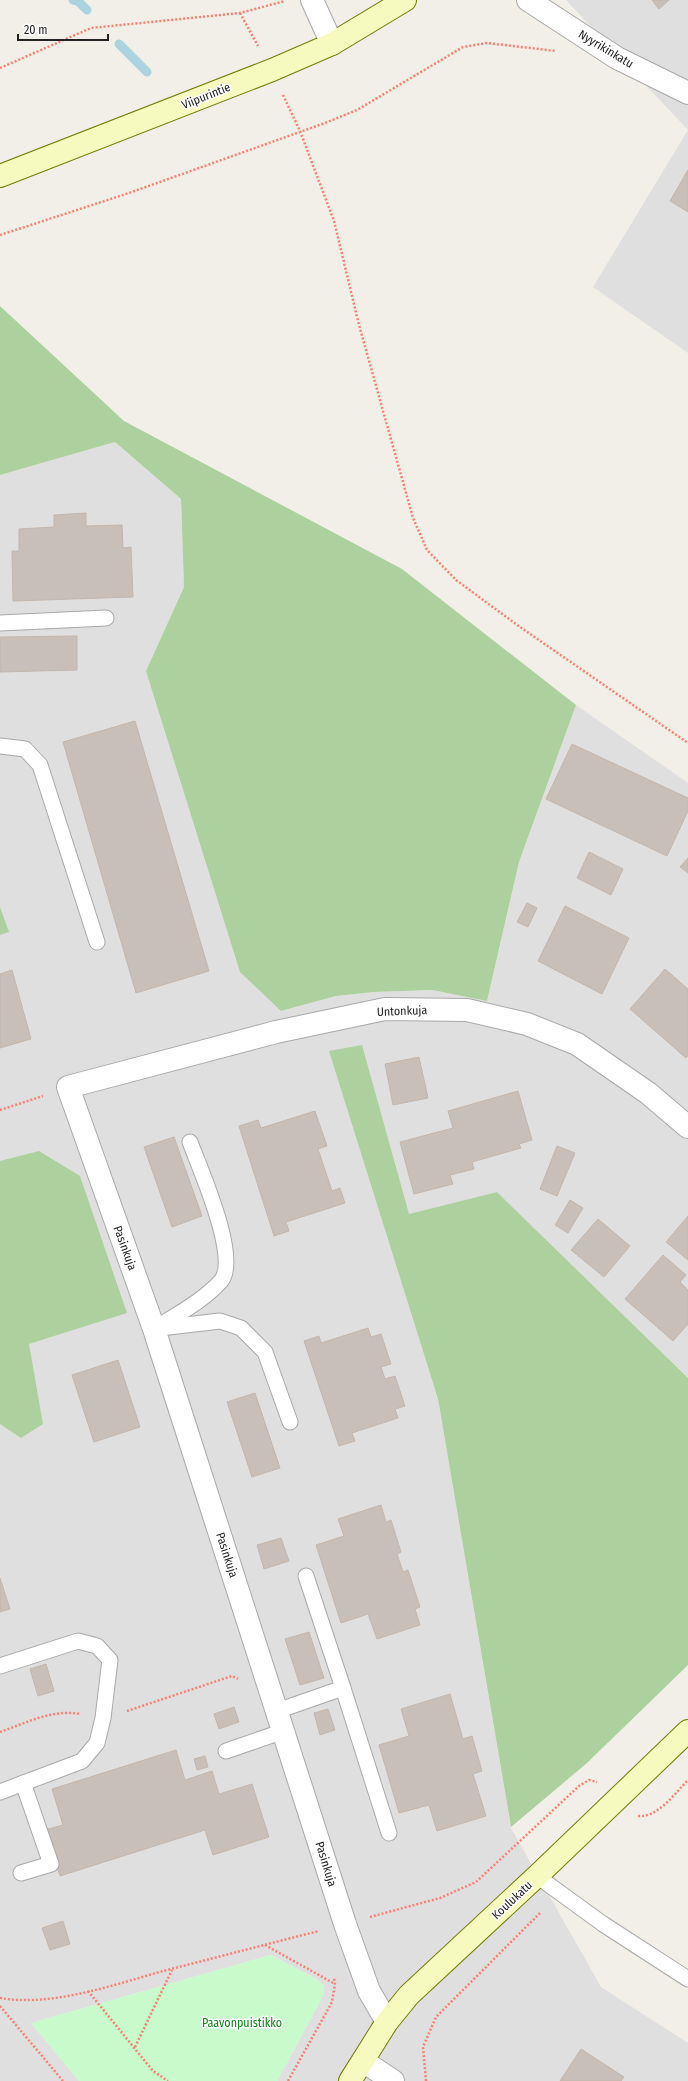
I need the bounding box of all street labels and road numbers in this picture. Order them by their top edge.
street label: Nyyrikinkatu [576,27,636,71]
street label: Viipurintie [180,80,232,112]
street label: Untonkuja [377,1003,428,1019]
street label: Pasinkuja [110,1224,140,1272]
street label: Pasinkuja [213,1531,241,1579]
street label: Pasinkuja [312,1840,340,1888]
street label: Koulukatu [489,1878,535,1922]

